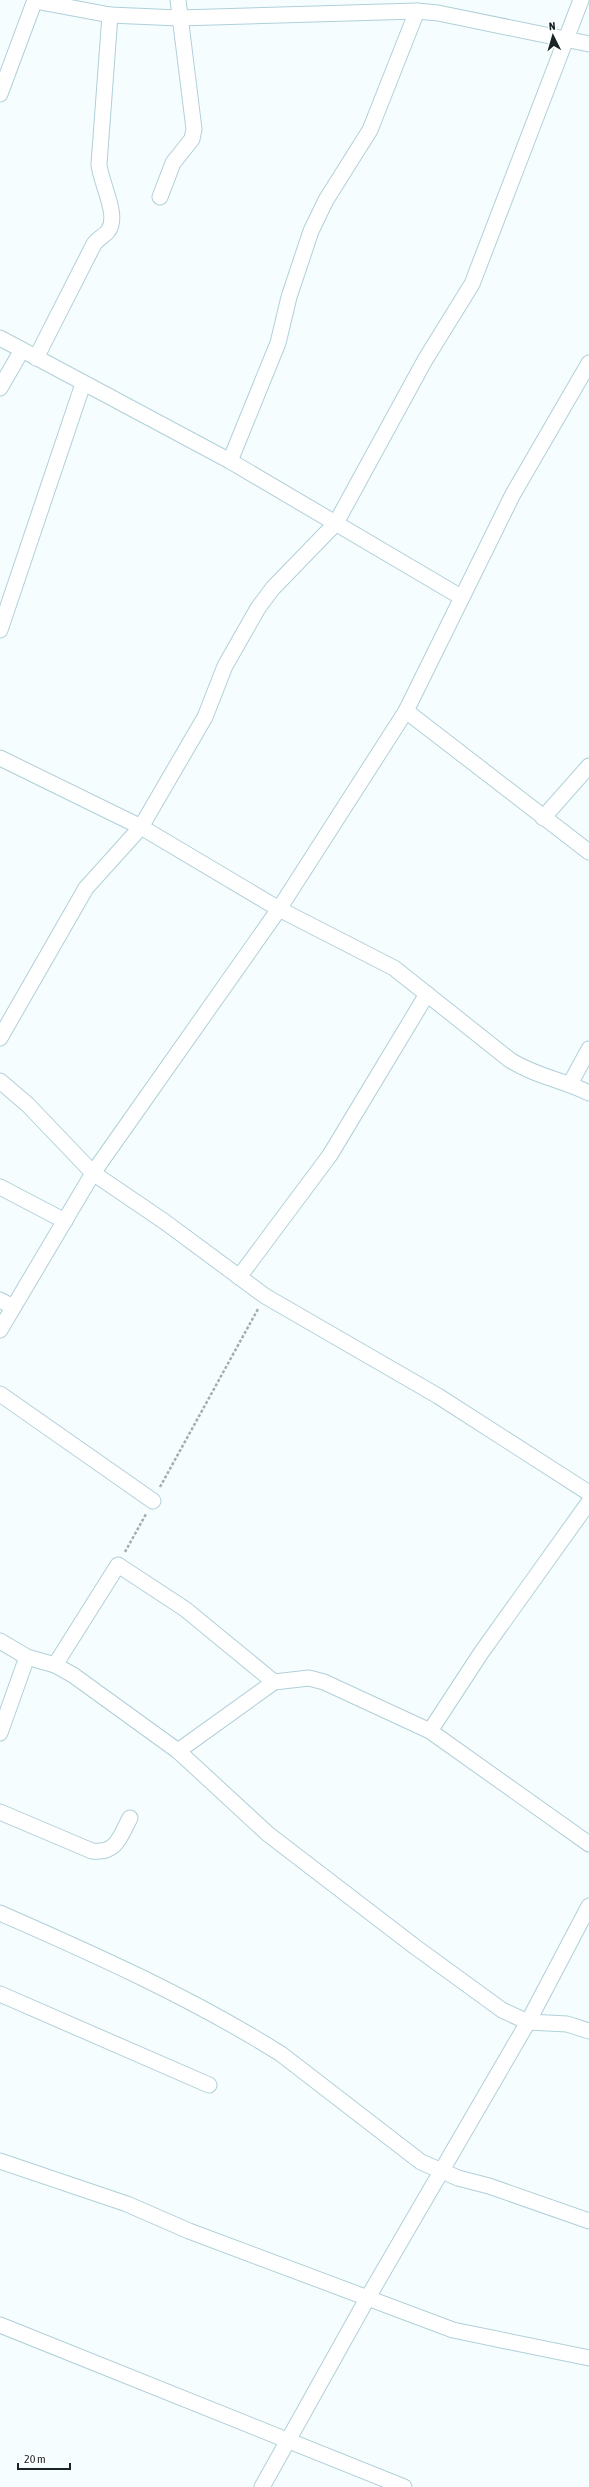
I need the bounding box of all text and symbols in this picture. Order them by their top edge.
north arrow [533,16,573,56]
text: N [548,20,556,32]
scale bar [18,2445,70,2471]
text: 20 m [24,2452,46,2466]

